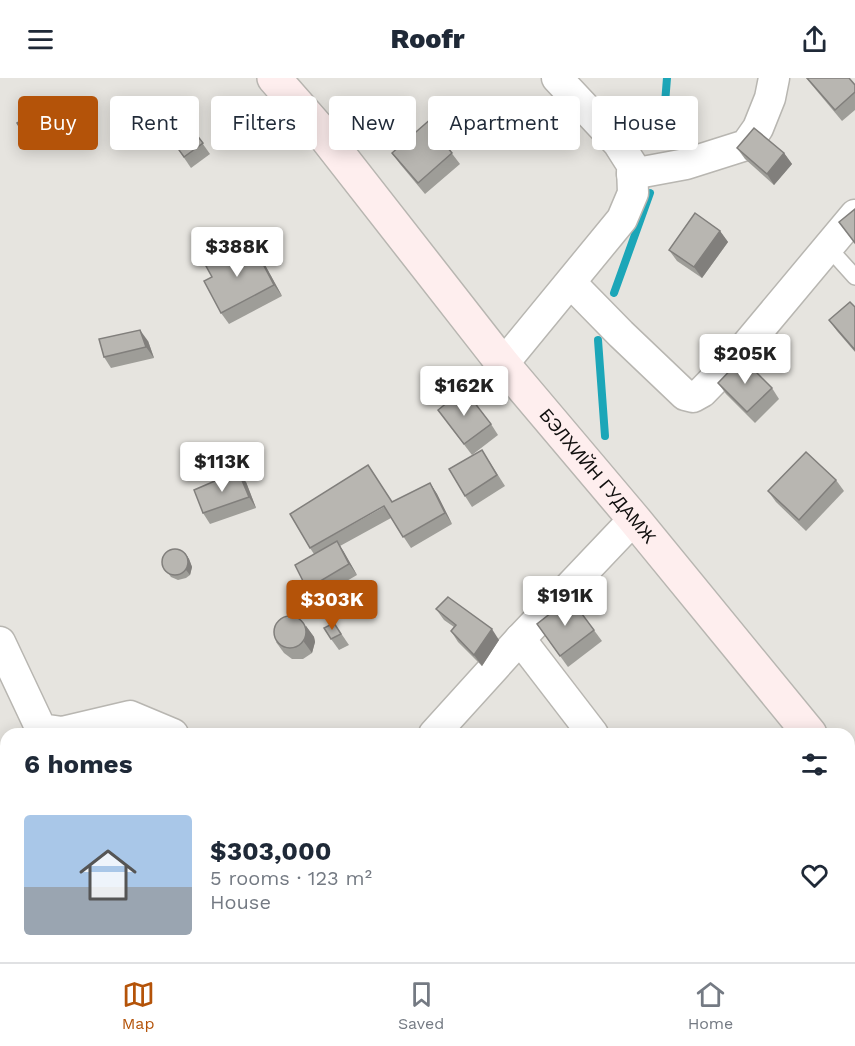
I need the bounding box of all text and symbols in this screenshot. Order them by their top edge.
icon: menu [24,23,57,56]
text: Roofr [390,23,465,55]
icon: share [798,23,831,56]
chip: Buy [18,96,98,150]
chip: Rent [110,96,199,150]
chip: Filters [211,96,317,150]
chip: New [329,96,416,150]
chip: Apartment [428,96,580,150]
chip: House [592,96,698,150]
pin: $388K [195,227,279,278]
text: $388K [205,234,269,258]
pin: $205K [703,334,787,385]
text: $205K [713,341,777,365]
pin: $162K [422,366,506,417]
text: $162K [434,373,494,397]
street label: БЭЛХИЙН ГУДАМЖ [535,404,661,547]
pin: $113K [180,442,264,493]
text: $113K [194,449,250,473]
pin: $191K [523,576,607,627]
pin: $303K [290,580,374,631]
text: $191K [537,583,593,607]
text: $303K [300,587,364,611]
icon: filters [798,748,831,781]
text: 6 homes [24,749,133,779]
text: $303,000 [210,836,332,866]
icon: home [72,839,144,911]
icon: heart [798,859,831,892]
text: 5 rooms · 123 m² [210,866,372,890]
text: House [210,890,271,914]
tab: Map [122,978,155,1033]
tab: Saved [398,978,444,1033]
tab: Home [688,978,733,1033]

